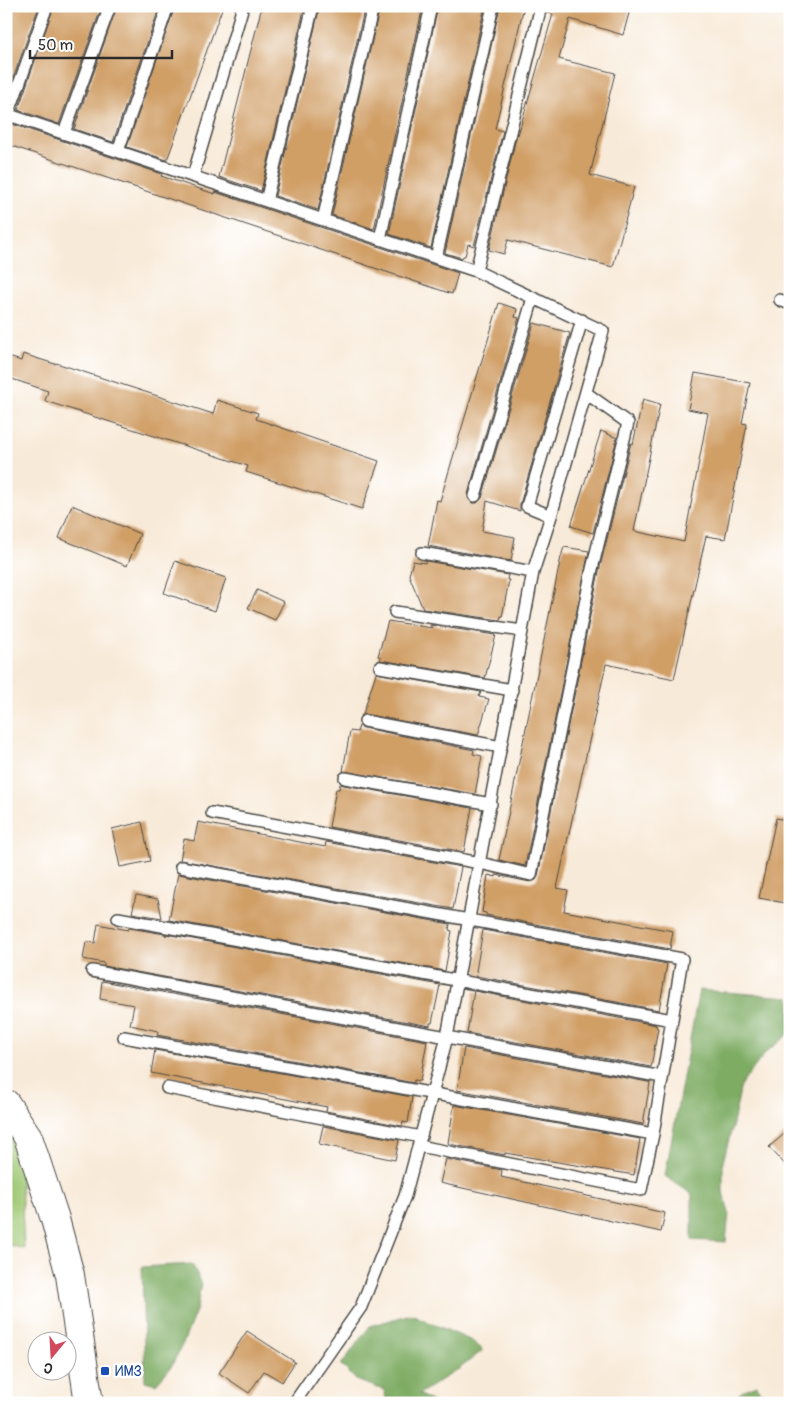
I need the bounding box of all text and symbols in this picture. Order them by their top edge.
scale bar [30,28,172,60]
text: 50 m [38,36,73,55]
north arrow [28,1332,78,1382]
text: С [41,1358,55,1377]
place label: ИМЗ [115,1363,142,1380]
marker: ИМЗ [99,1365,111,1377]

